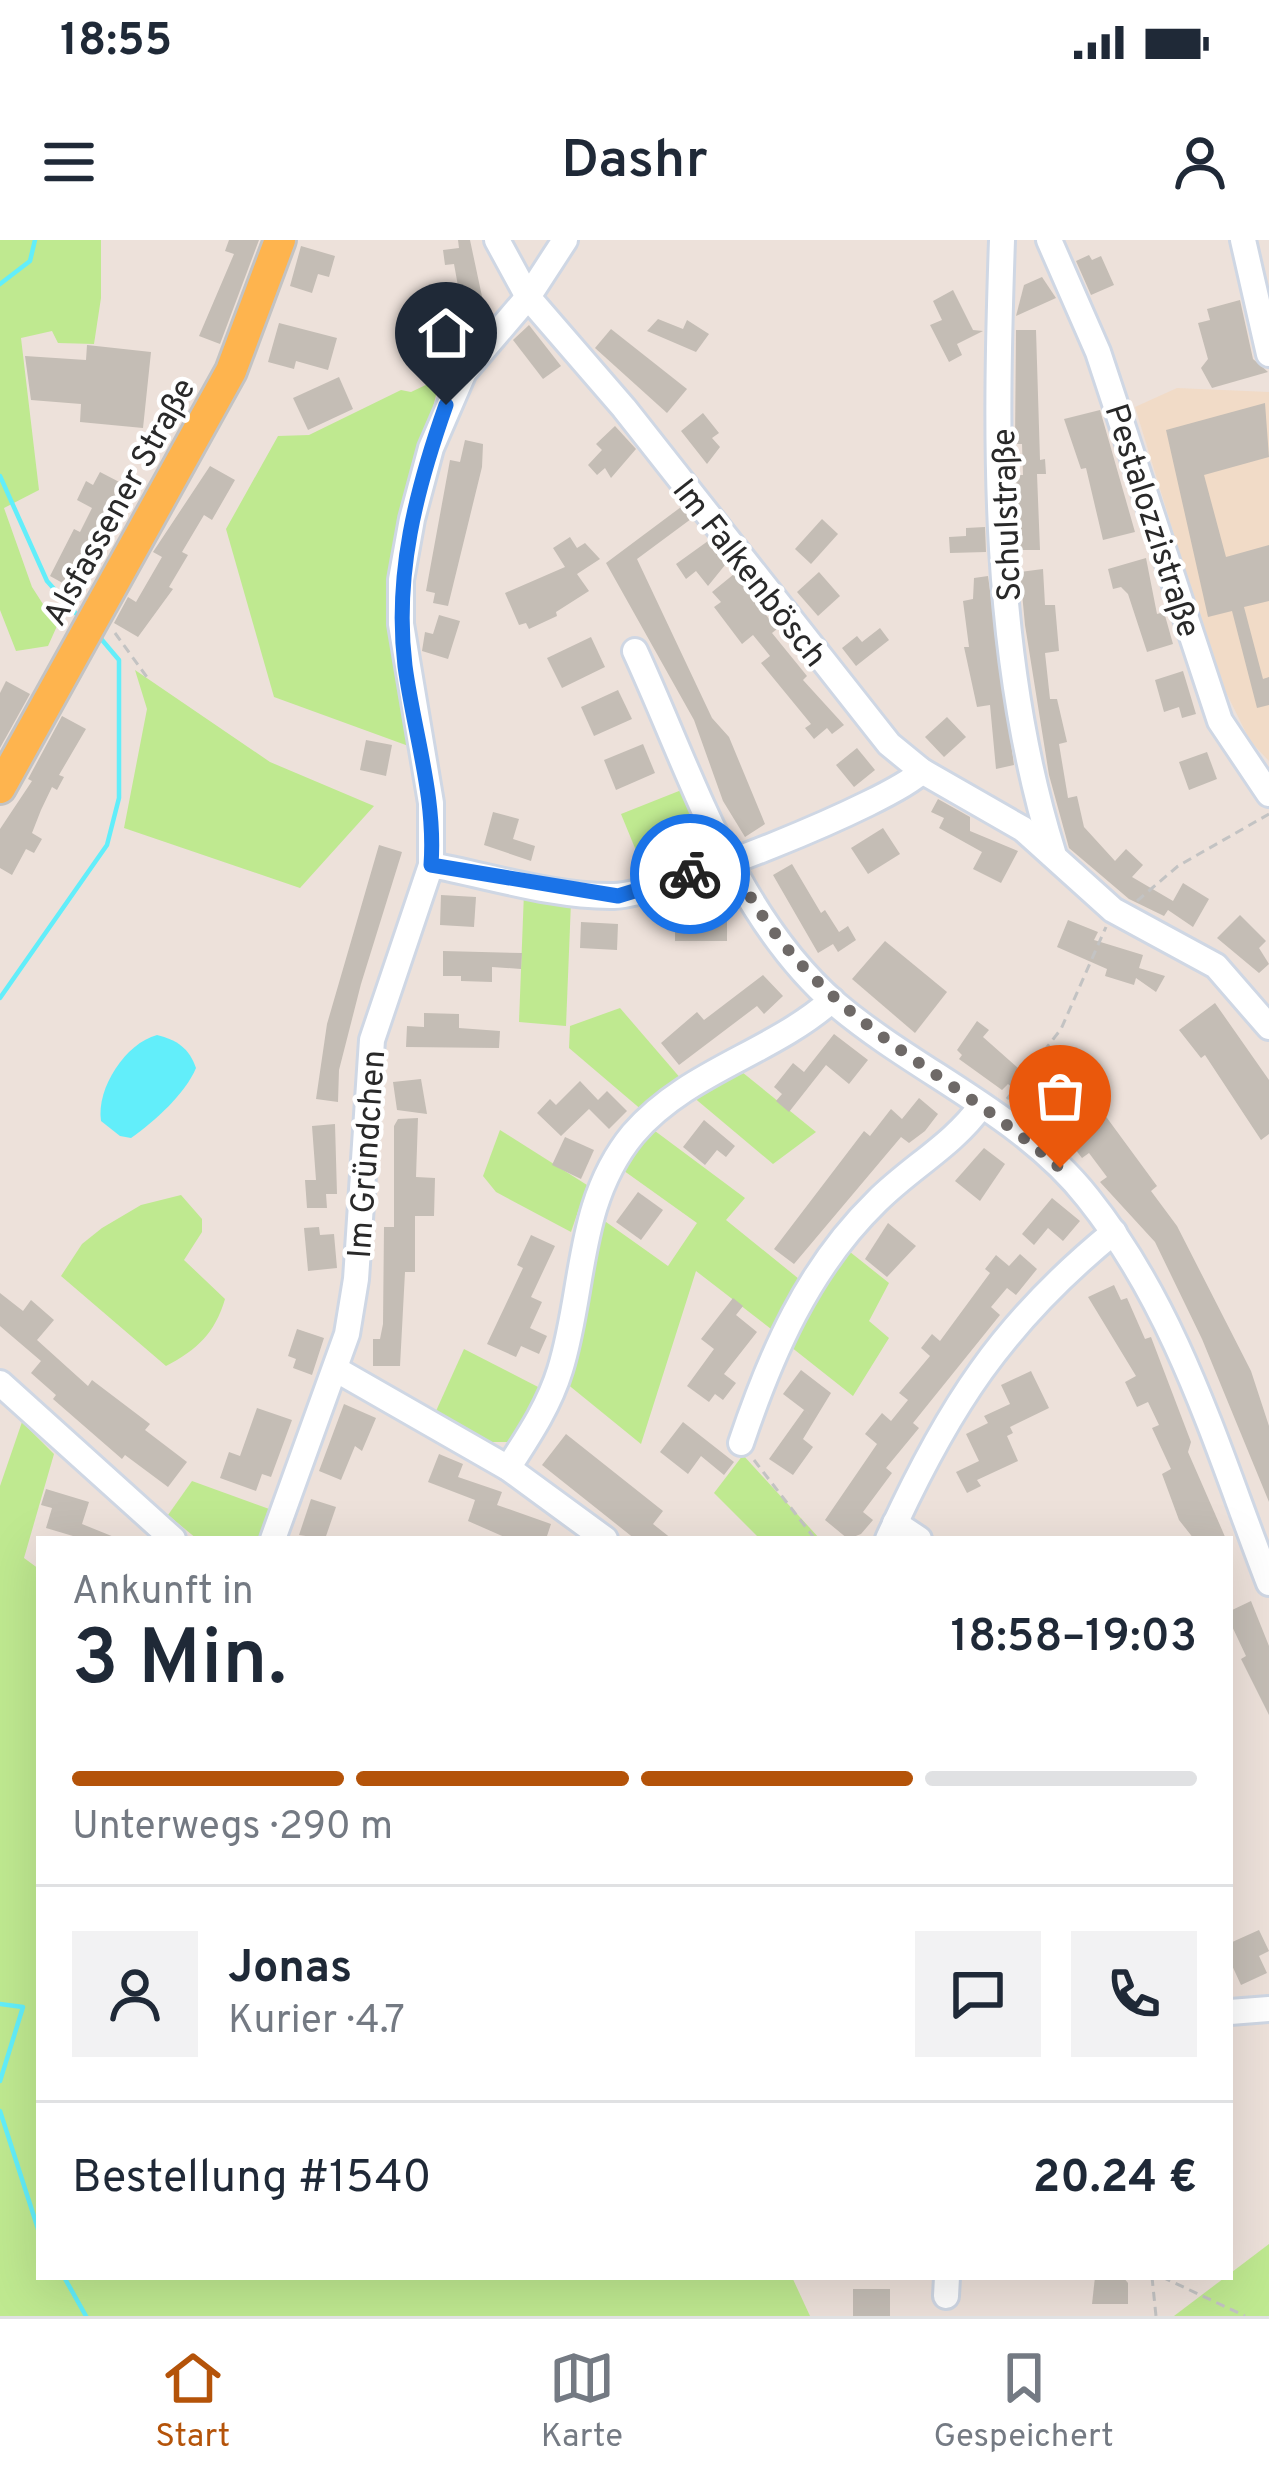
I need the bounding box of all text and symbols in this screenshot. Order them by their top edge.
text: 18:55 [60,14,172,71]
text: Dashr [561,128,708,197]
icon: menu [36,129,102,195]
icon: person [1167,129,1233,195]
pin [395,282,497,405]
icon: home [413,300,479,366]
street label: Alsfassener Straße [36,372,207,634]
street label: Pestalozzistraße [1093,399,1208,643]
street label: Schulstraße [985,428,1033,602]
street label: Im Falkenbösch [661,472,834,677]
courier [630,814,750,934]
icon: bike [657,841,723,907]
pin [1009,1045,1111,1168]
street label: Im Gründchen [341,1049,397,1260]
icon: bag [1027,1063,1093,1129]
text: Ankunft in [72,1569,254,1618]
text: 18:58–19:03 [951,1610,1197,1667]
text: 3 Min. [72,1613,287,1712]
text: Unterwegs · 290 m [72,1804,393,1853]
button: person [72,1931,198,2057]
button: chat [915,1931,1041,2057]
button: phone [1071,1931,1197,2057]
text: Jonas [228,1941,352,1998]
text: Kurier · 4.7 [228,1998,405,2047]
text: Bestellung #1540 [72,2151,431,2208]
text: 20.24 € [1033,2151,1197,2208]
tab: Start [155,2345,230,2459]
tab: Karte [541,2345,623,2459]
tab: Gespeichert [933,2345,1114,2459]

